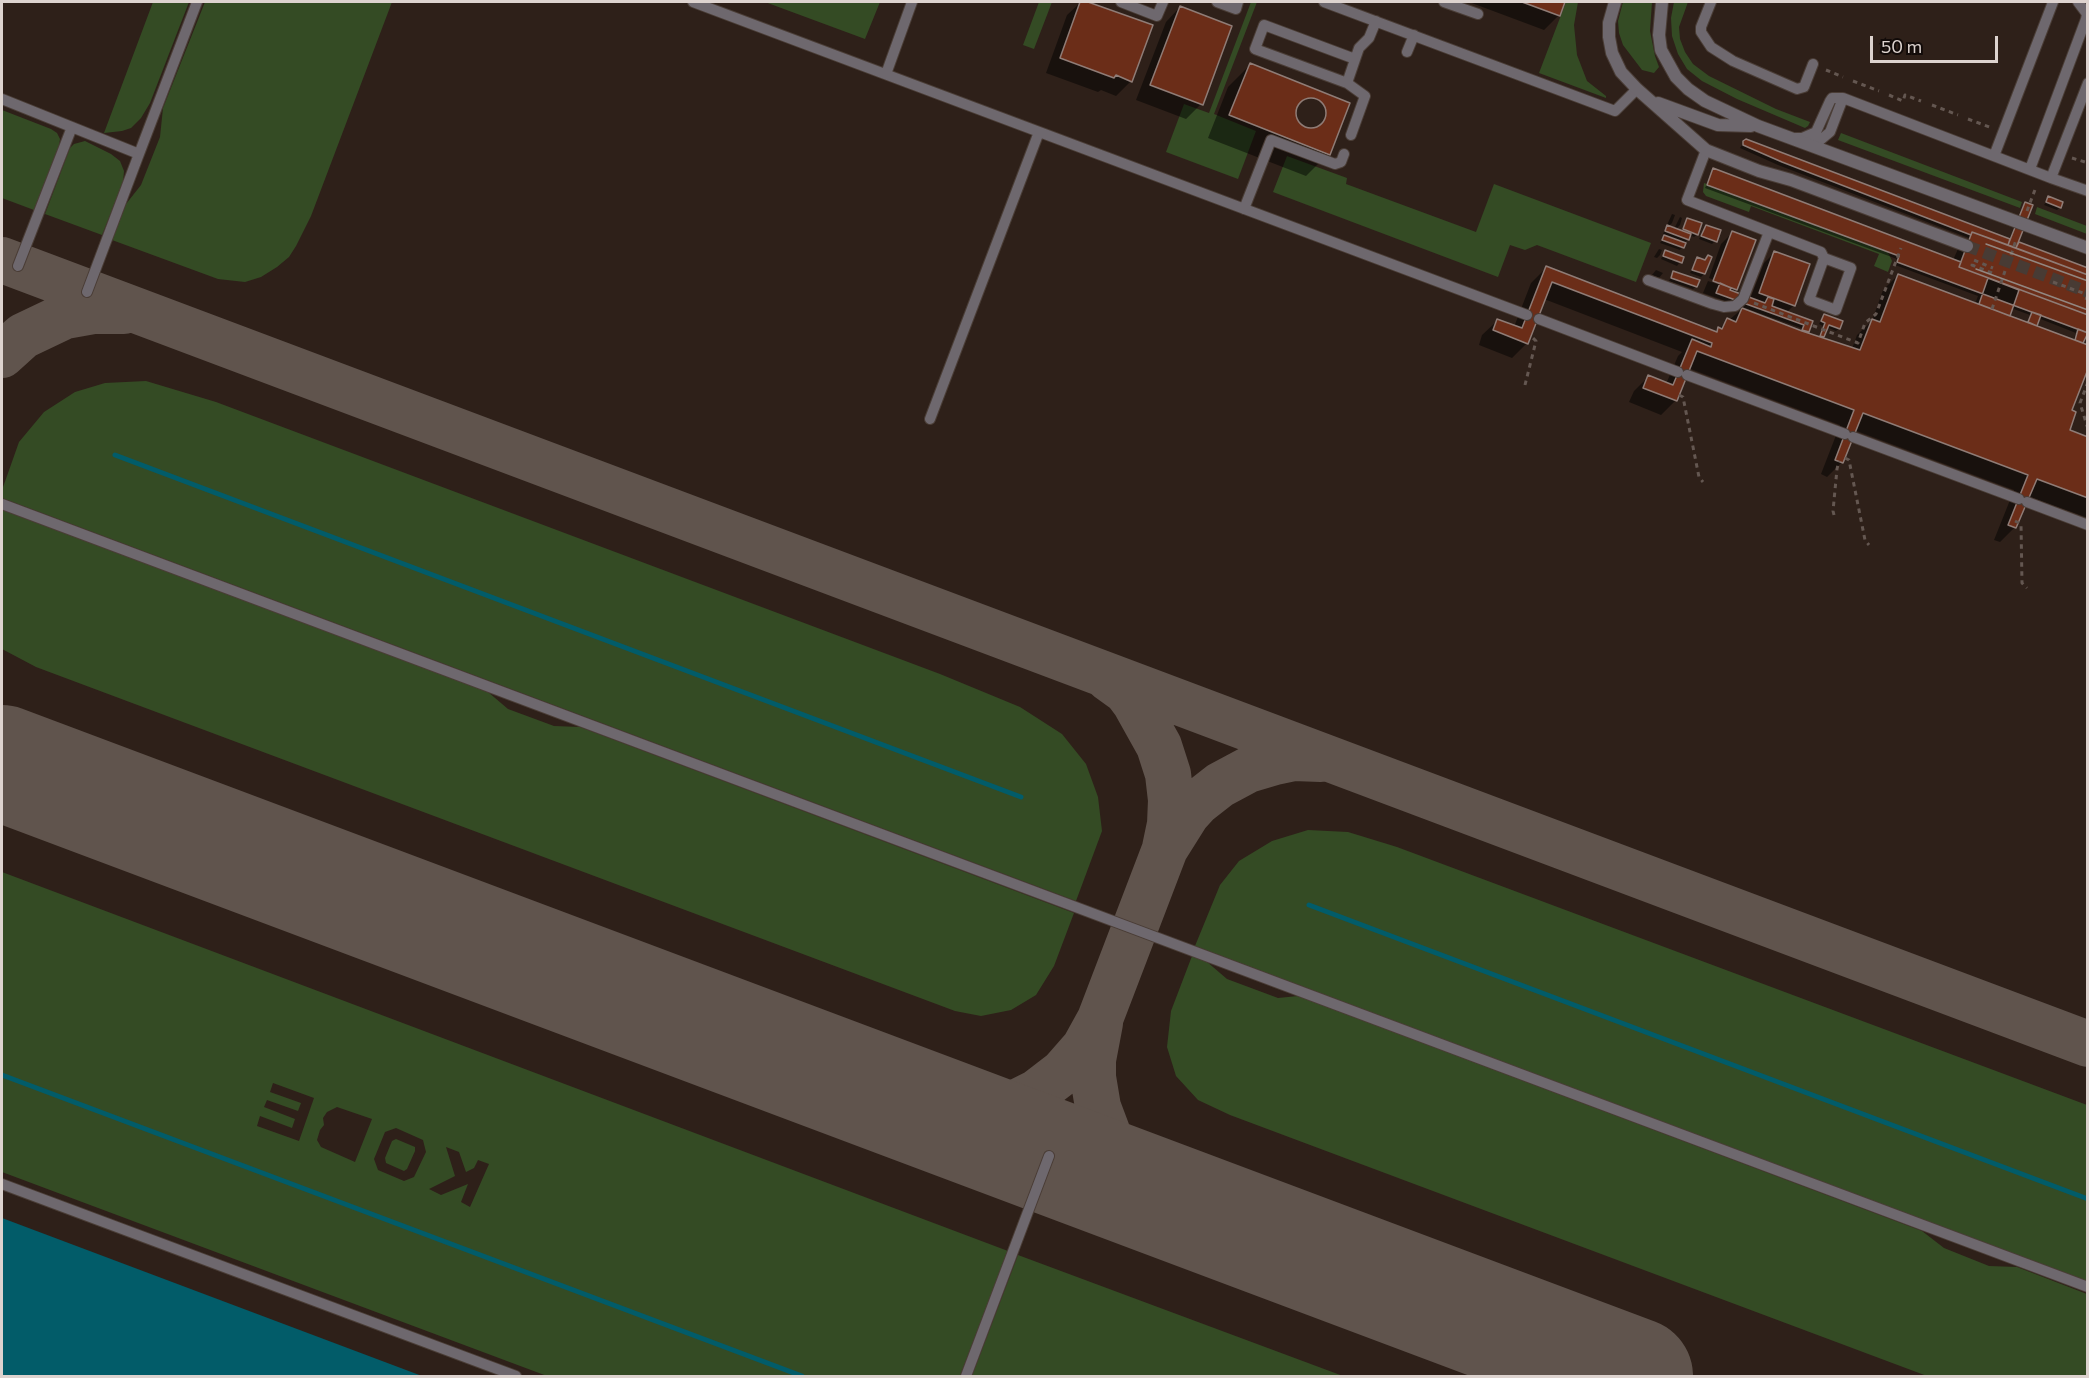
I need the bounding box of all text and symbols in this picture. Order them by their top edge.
scale bar [1873,24,2000,62]
text: 50 m [1881,35,1922,57]

